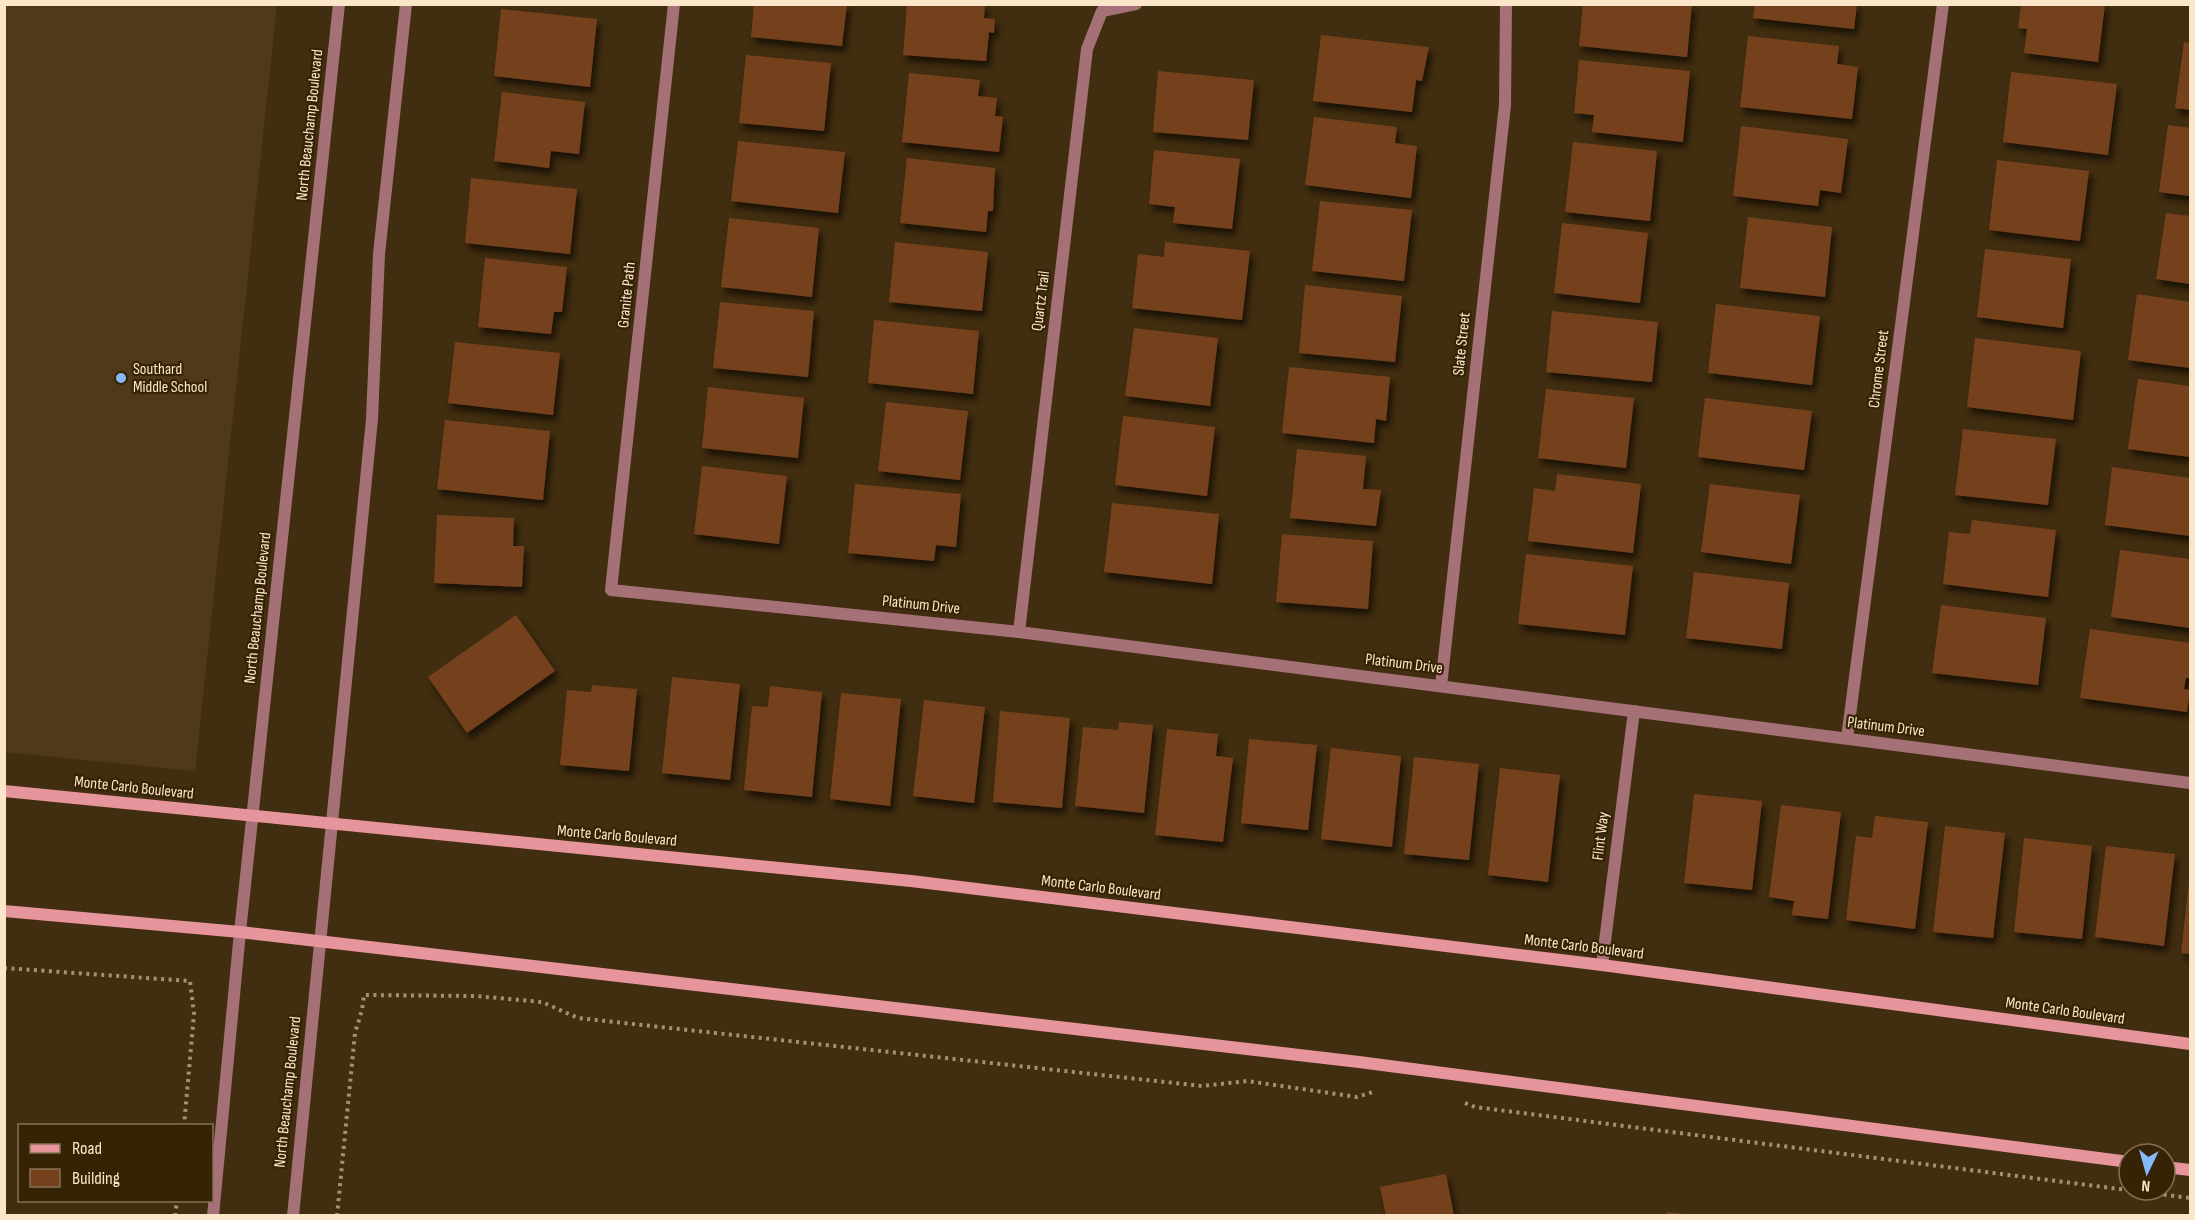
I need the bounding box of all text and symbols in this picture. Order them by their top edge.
street label: North Beauchamp Boulevard [293,48,327,202]
street label: Granite Path [614,261,640,329]
street label: Quartz Trail [1028,270,1054,332]
street label: Slate Street [1449,311,1475,377]
street label: Chrome Street [1865,329,1893,409]
place label: Southard Middle School [133,360,207,397]
marker: Southard Middle School [114,371,128,385]
street label: North Beauchamp Boulevard [241,531,275,685]
street label: Platinum Drive [881,591,961,619]
street label: Platinum Drive [1364,650,1444,678]
street label: Platinum Drive [1846,713,1926,741]
street label: Monte Carlo Boulevard [73,772,195,804]
street label: Flint Way [1589,811,1613,861]
street label: Monte Carlo Boulevard [556,821,678,851]
street label: Monte Carlo Boulevard [1040,871,1162,905]
street label: Monte Carlo Boulevard [1523,930,1645,964]
street label: Monte Carlo Boulevard [2004,993,2126,1029]
street label: North Beauchamp Boulevard [271,1015,305,1169]
legend [18,1124,213,1202]
text: Road [72,1138,102,1159]
north arrow [2117,1142,2177,1202]
text: Building [72,1168,120,1189]
text: N [2141,1176,2151,1195]

